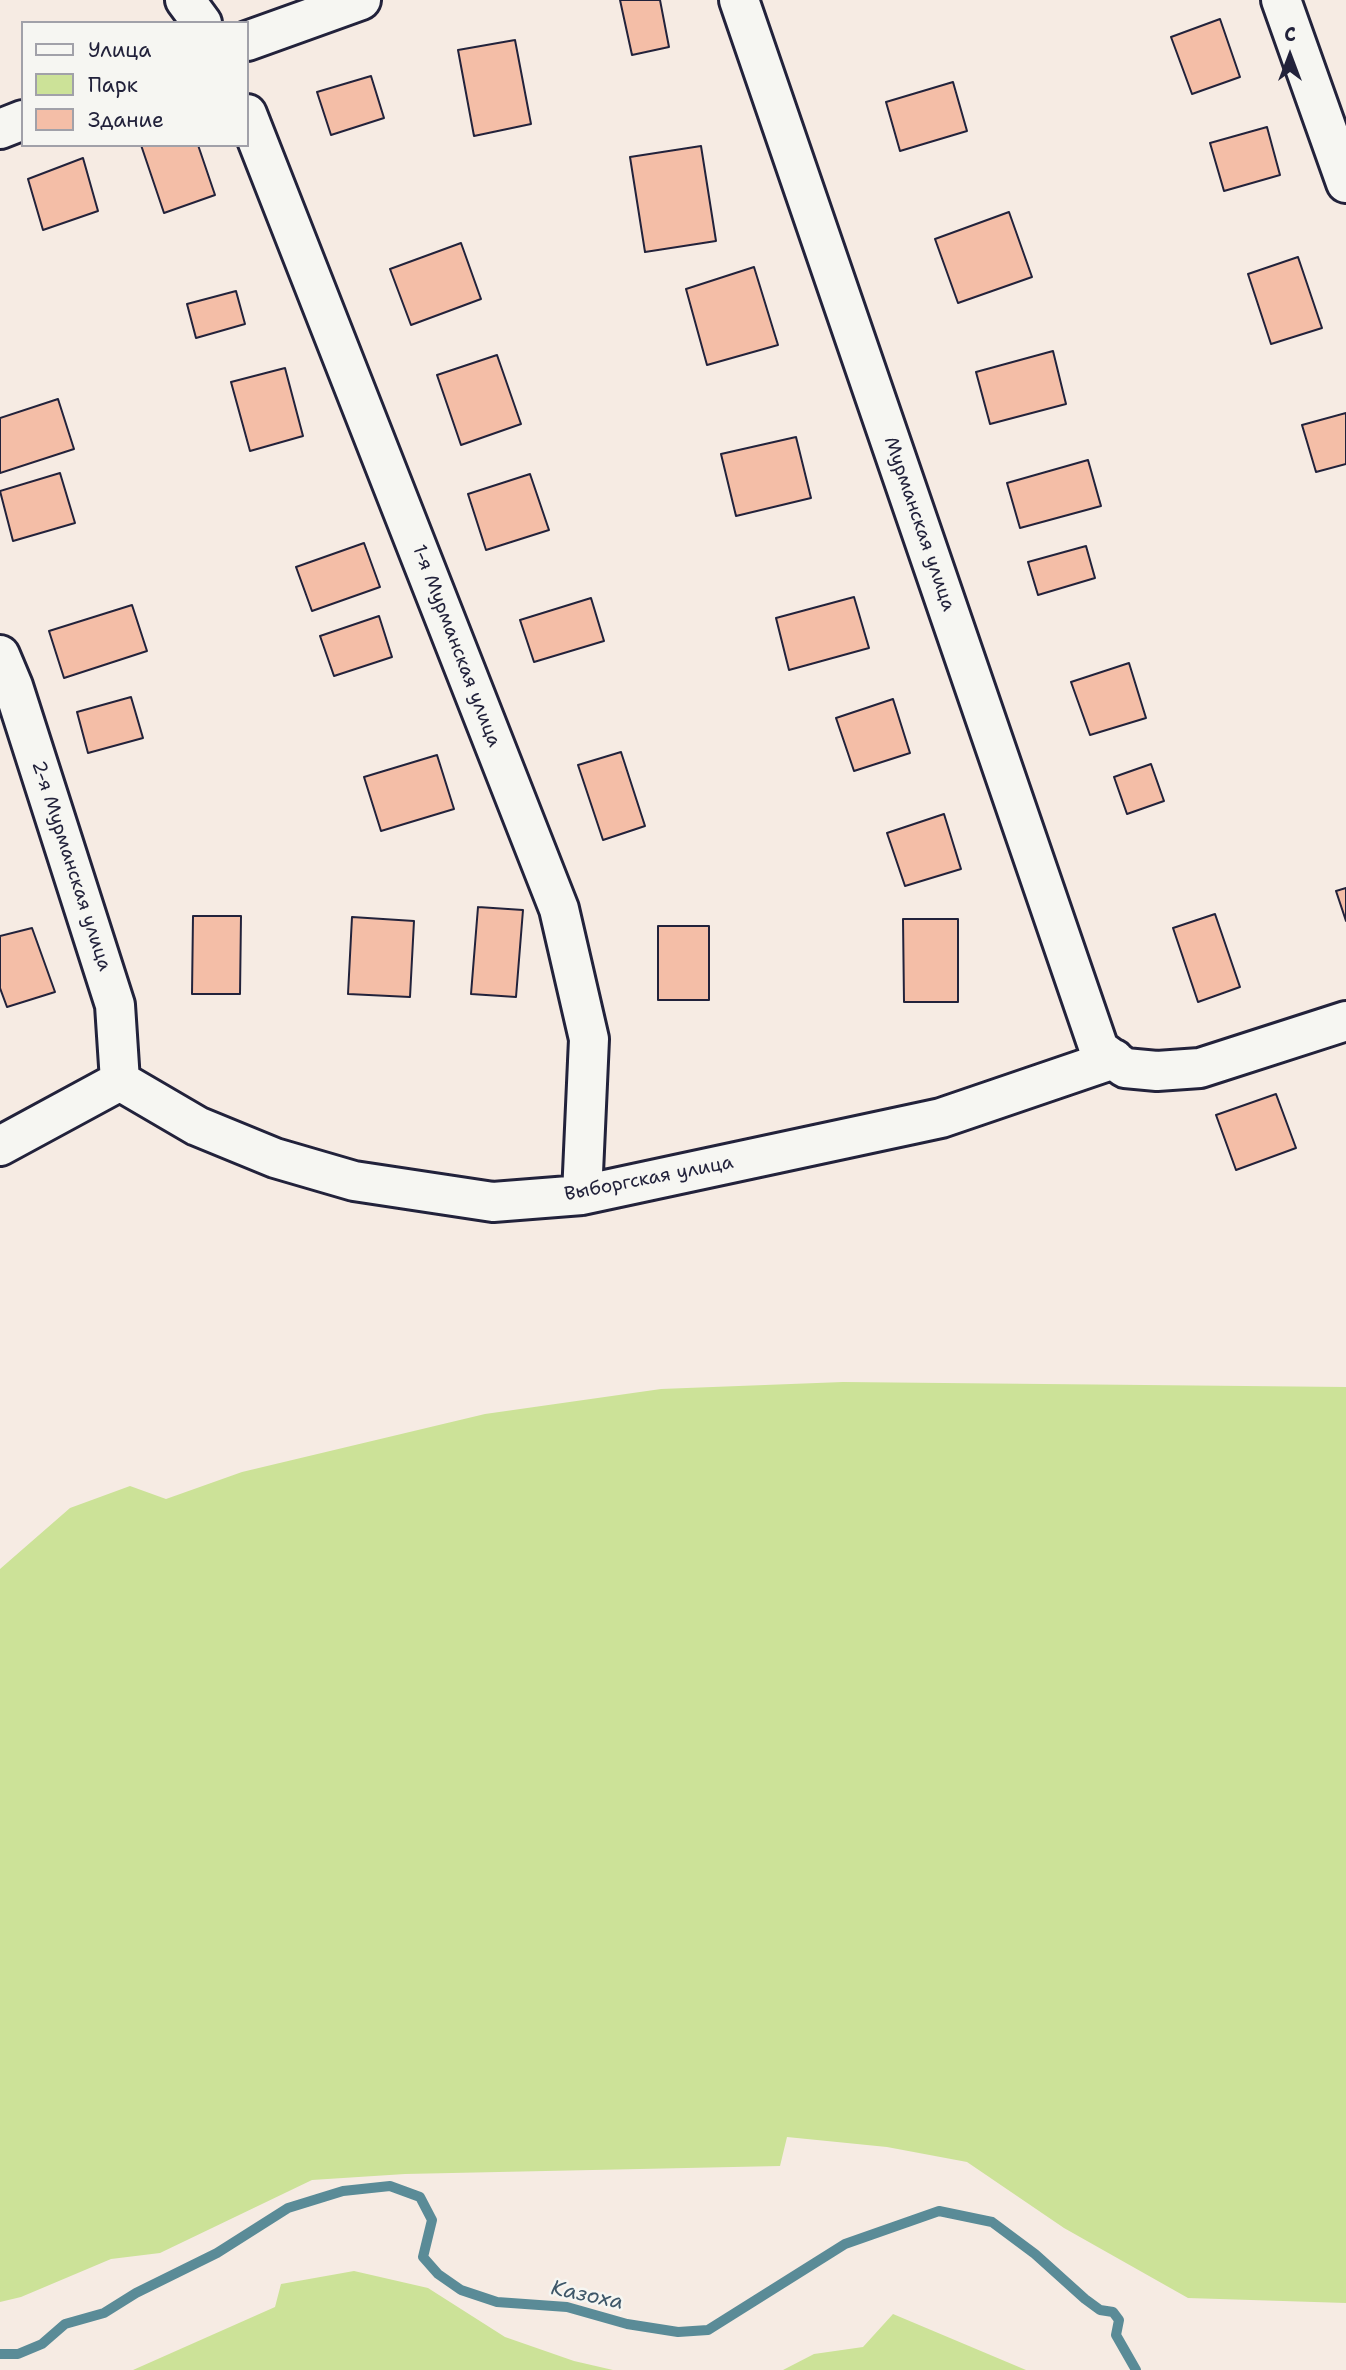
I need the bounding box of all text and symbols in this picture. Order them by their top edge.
legend [21,21,248,147]
north arrow [1255,21,1325,91]
text: С [1284,22,1296,47]
text: Улица [88,36,151,64]
text: Парк [88,71,138,99]
text: Здание [88,106,164,134]
street label: Мурманская улица [878,434,960,614]
street label: 1-я Мурманская улица [407,542,505,750]
street label: 2-я Мурманская улица [26,758,116,974]
street label: Выборгская улица [563,1151,735,1207]
water label: Казоха [548,2276,626,2316]

